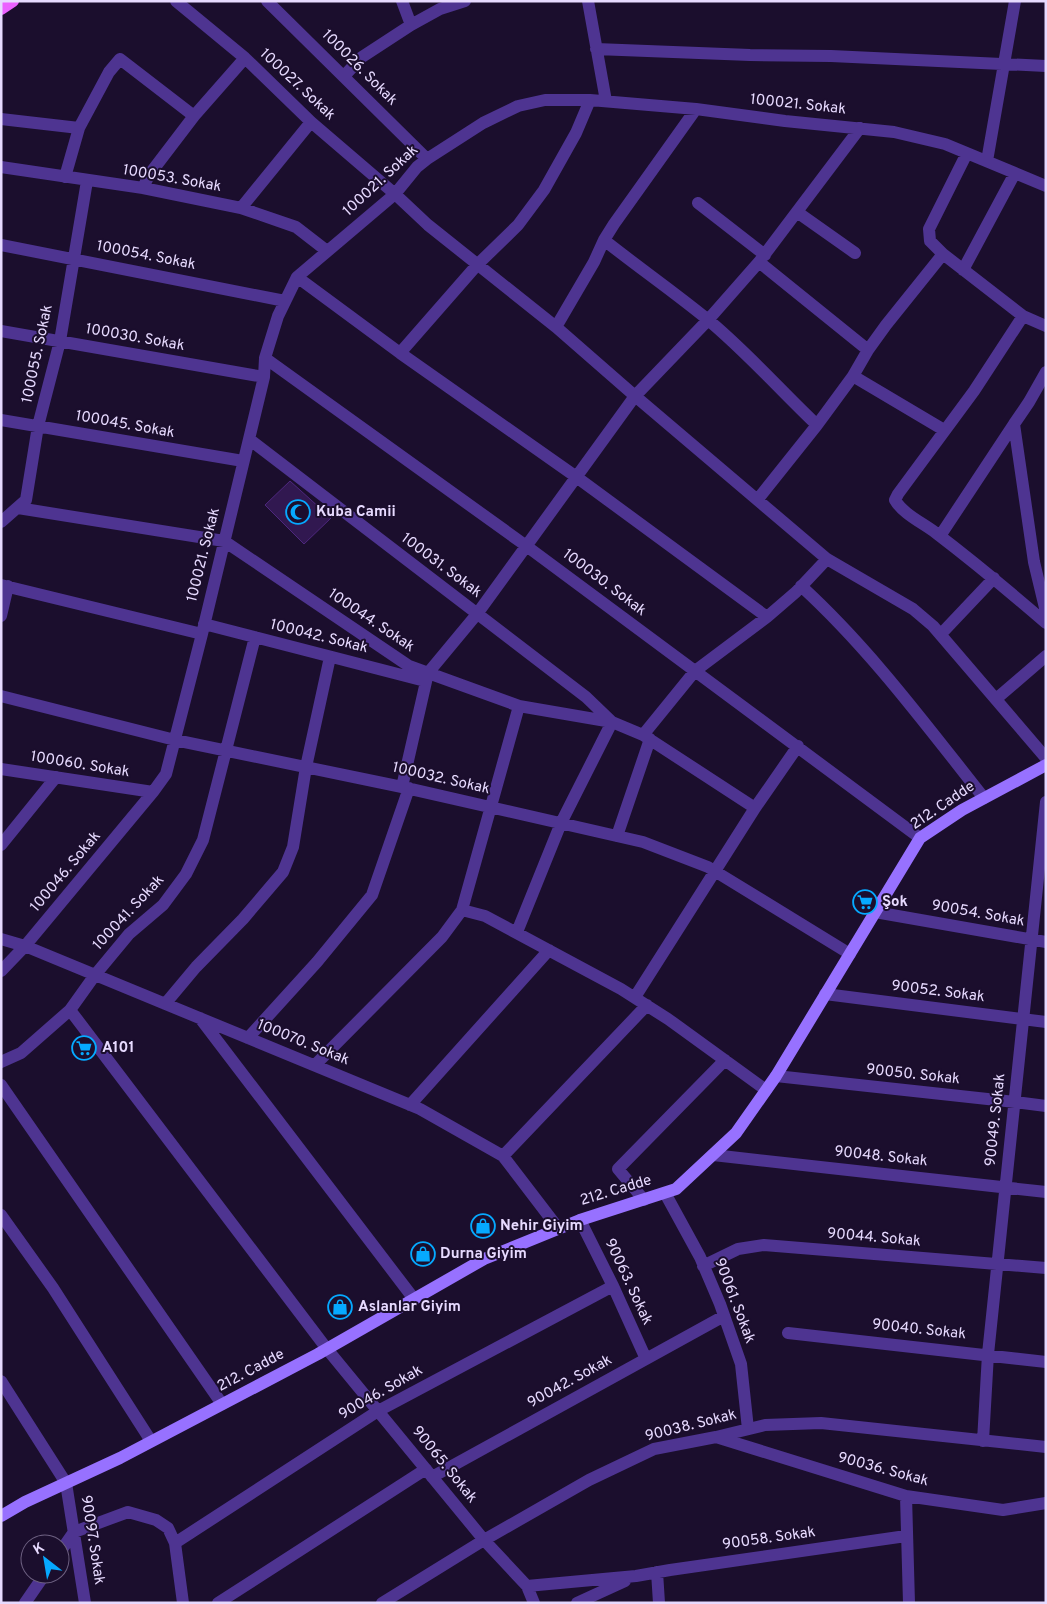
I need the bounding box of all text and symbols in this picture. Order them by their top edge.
street label: 100026. Sokak [317,26,401,110]
street label: 100027. Sokak [255,45,339,125]
street label: 100021. Sokak [749,91,847,119]
street label: 100021. Sokak [339,141,423,221]
street label: 100053. Sokak [121,161,223,197]
street label: 100054. Sokak [95,237,197,275]
street label: 100055. Sokak [18,303,58,405]
street label: 100030. Sokak [84,320,186,356]
street label: 100045. Sokak [74,407,176,443]
mosque icon: Kuba Camii [285,499,311,525]
place label: Kuba Camii [316,503,396,522]
street label: 100021. Sokak [183,506,225,604]
street label: 100031. Sokak [397,529,485,603]
street label: 100030. Sokak [558,545,650,621]
street label: 100044. Sokak [324,585,418,657]
street label: 100042. Sokak [268,616,370,658]
street label: 100060. Sokak [29,748,131,782]
street label: 100032. Sokak [390,759,492,799]
street label: 212. Cadde [907,778,979,834]
street label: 100046. Sokak [27,828,105,916]
street label: 100041. Sokak [89,871,169,955]
supermarket icon: Şok [852,889,878,915]
place label: Şok [882,893,908,912]
street label: 90054. Sokak [930,896,1026,932]
street label: 90052. Sokak [890,977,986,1007]
street label: 100070. Sokak [254,1016,352,1070]
supermarket icon: A101 [71,1035,97,1061]
place label: A101 [102,1039,134,1058]
street label: 90050. Sokak [865,1061,961,1089]
street label: 90049. Sokak [982,1073,1010,1167]
street label: 90048. Sokak [833,1143,929,1171]
street label: 212. Cadde [578,1171,654,1211]
shop icon: Nehir Giyim [470,1213,496,1239]
place label: Nehir Giyim [500,1217,583,1236]
street label: 90044. Sokak [826,1224,922,1252]
street label: 90063. Sokak [600,1236,656,1328]
shop icon: Durna Giyim [410,1241,436,1267]
place label: Durna Giyim [440,1245,527,1264]
street label: 90061. Sokak [709,1256,759,1346]
shop icon: Aslanlar Giyim [327,1294,353,1320]
place label: Aslanlar Giyim [358,1298,461,1317]
street label: 90040. Sokak [871,1316,967,1344]
street label: 212. Cadde [214,1345,288,1397]
street label: 90042. Sokak [524,1351,616,1413]
street label: 90046. Sokak [336,1361,426,1425]
street label: 90038. Sokak [643,1405,739,1447]
street label: 90065. Sokak [407,1423,481,1507]
street label: 90036. Sokak [835,1449,931,1491]
street label: 90097. Sokak [76,1494,108,1586]
street label: 90058. Sokak [721,1523,817,1555]
north arrow [20,1534,70,1584]
text: K [30,1539,48,1559]

